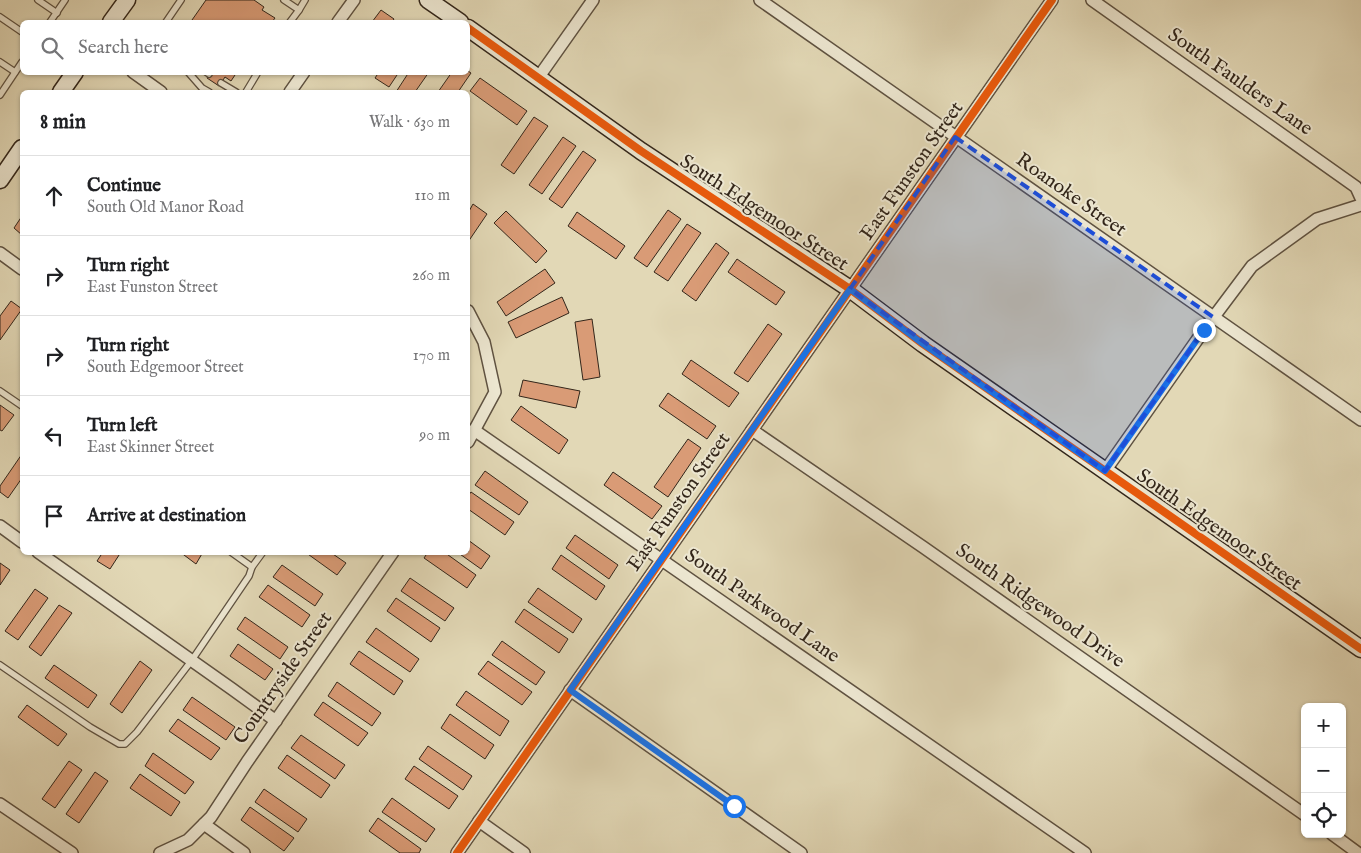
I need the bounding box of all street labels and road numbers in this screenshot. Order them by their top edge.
street label: South Faulders Lane [1163,23,1317,141]
street label: East Funston Street [855,97,969,245]
street label: Roanoke Street [1011,148,1131,243]
street label: South Edgemoor Street [675,149,853,277]
street label: East Funston Street [622,428,736,576]
street label: South Edgemoor Street [1132,464,1307,597]
street label: South Ridgewood Drive [951,538,1129,674]
street label: South Parkwood Lane [680,543,844,669]
street label: Countryside Street [228,607,338,749]

